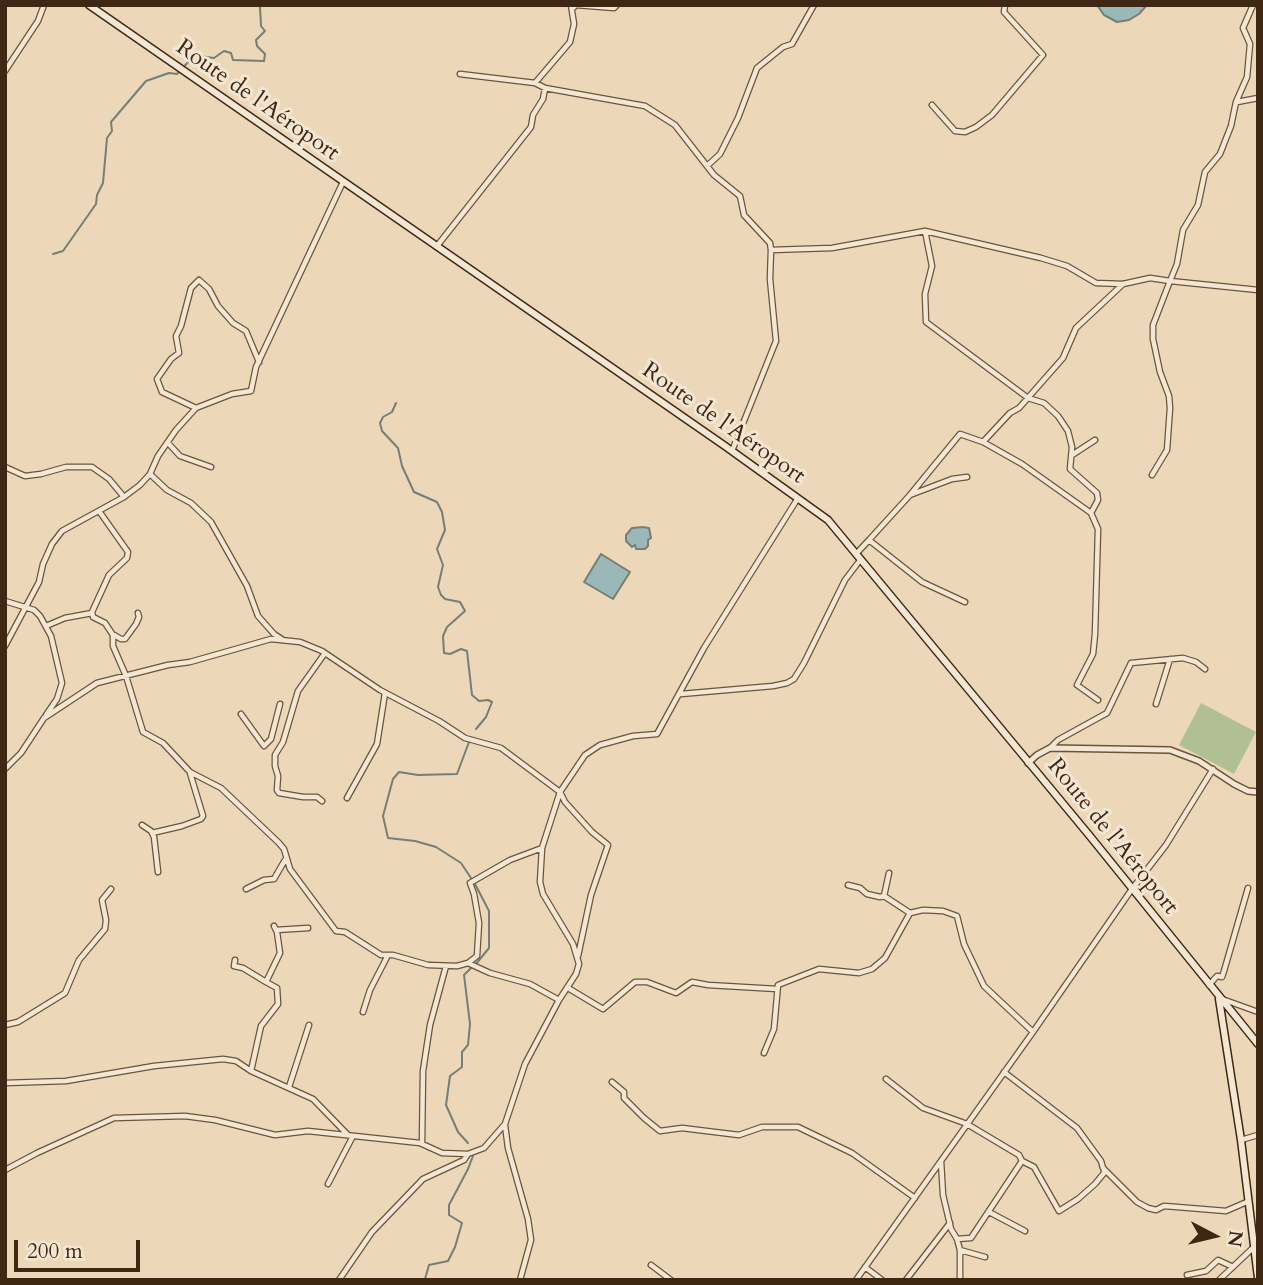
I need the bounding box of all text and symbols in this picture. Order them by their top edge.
street label: Route de l'Aéroport [170,34,344,168]
street label: Route de l'Aéroport [636,357,810,491]
street label: Route de l'Aéroport [1041,753,1183,921]
north arrow [1179,1201,1249,1271]
scale bar [18,1226,144,1270]
text: N [1221,1229,1249,1248]
text: 200 m [27,1237,83,1266]

